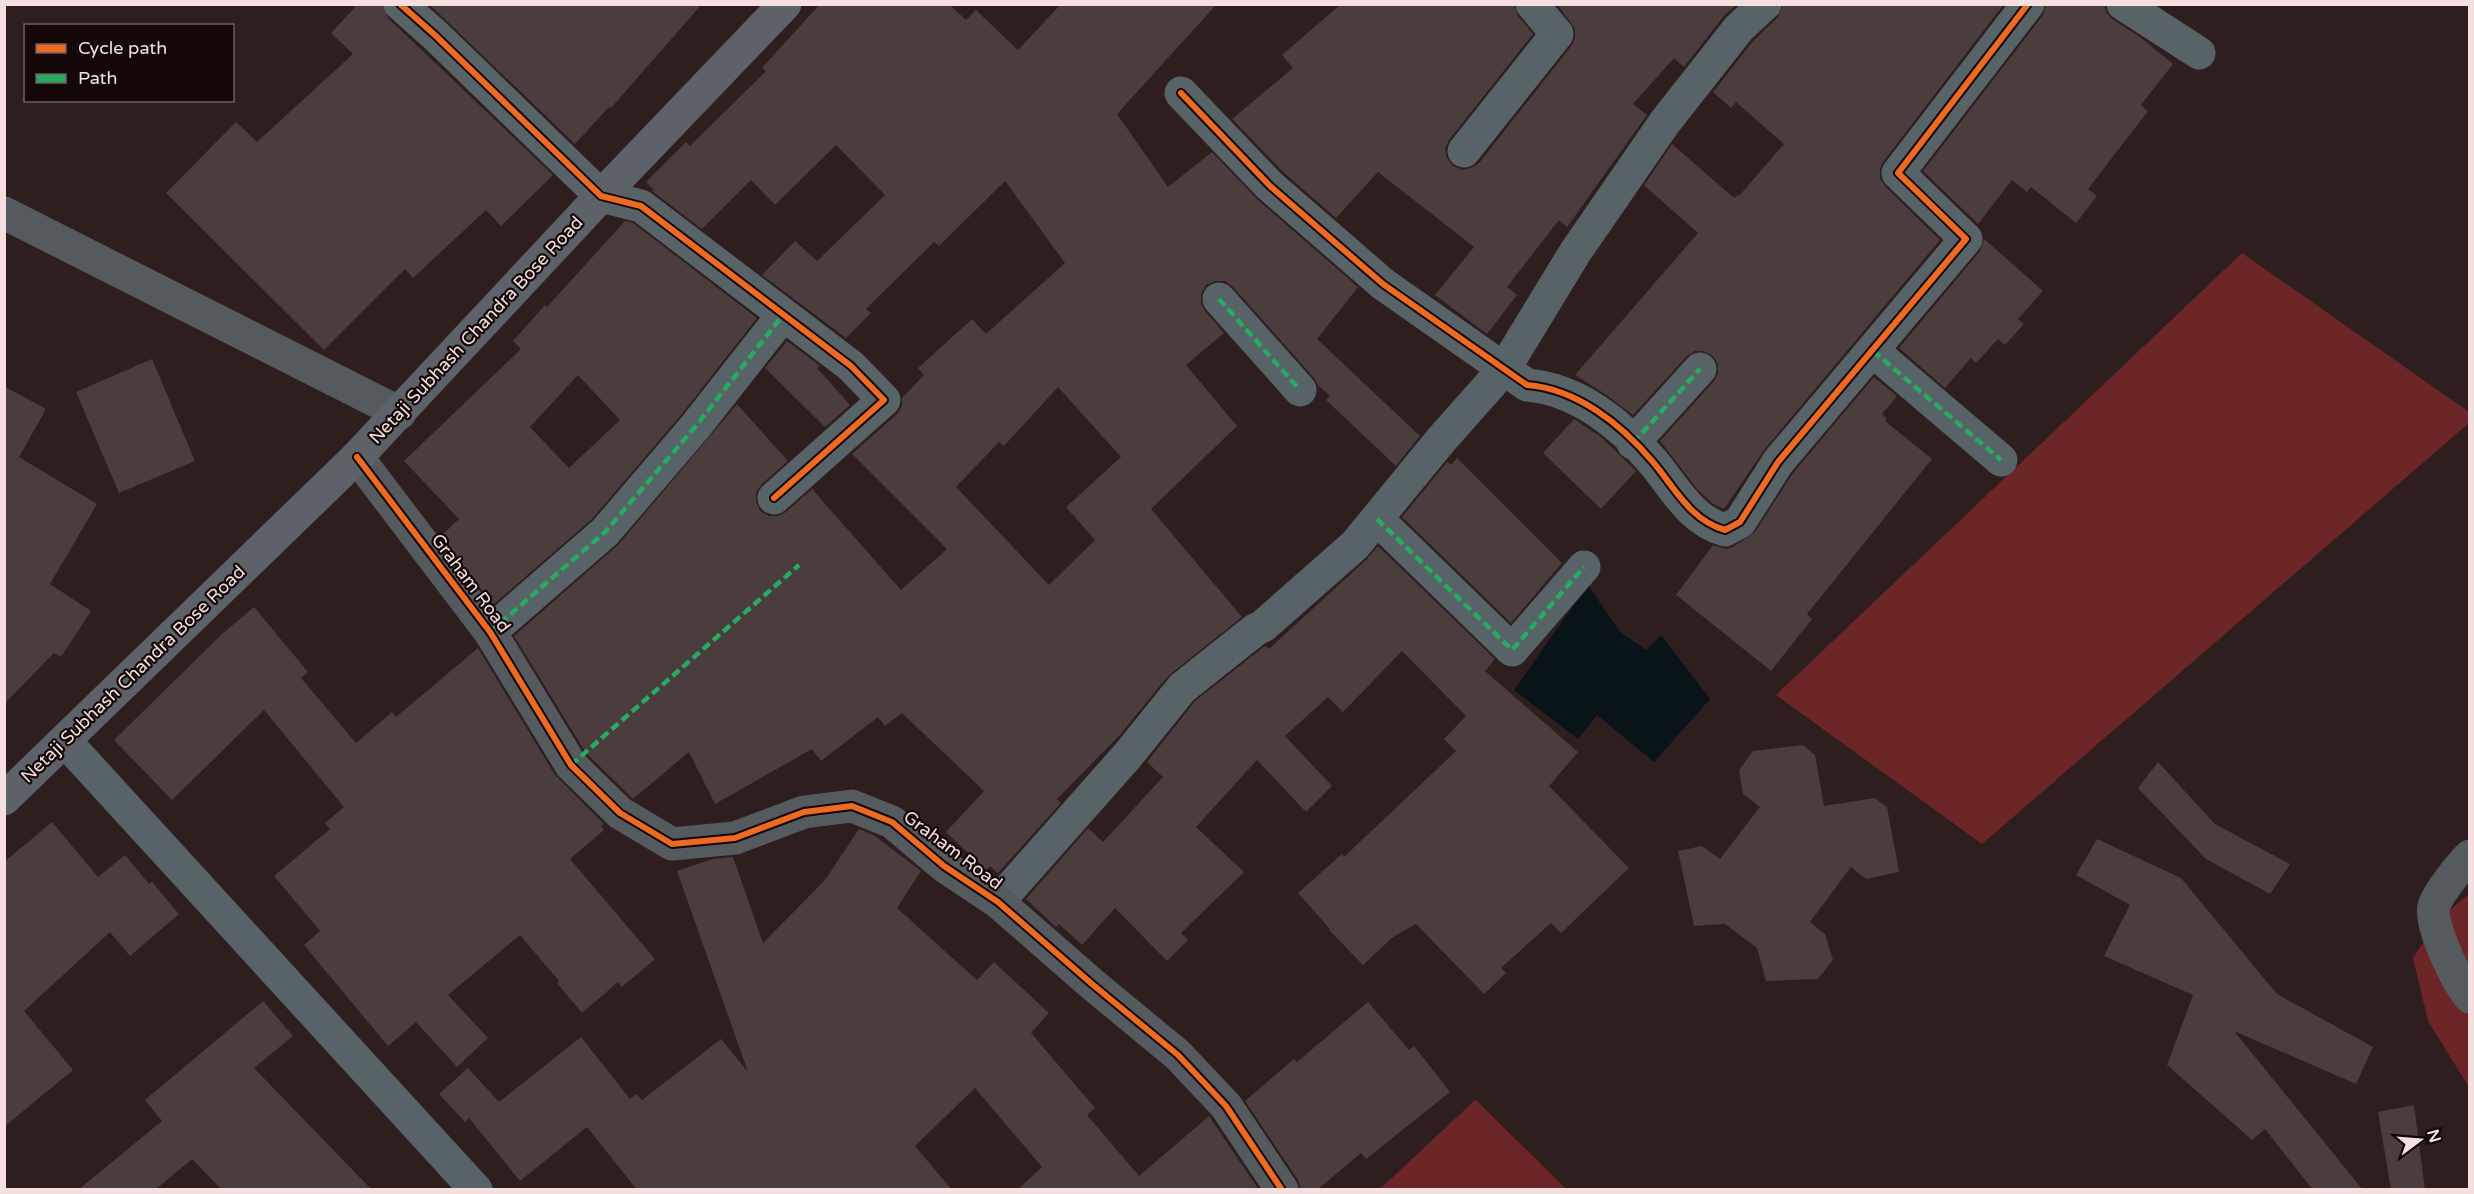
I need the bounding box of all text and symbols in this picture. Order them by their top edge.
legend [24,24,234,102]
text: Cycle path [78,37,167,59]
text: Path [78,67,117,89]
street label: Netaji Subhash Chandra Bose Road [364,212,588,448]
street label: Graham Road [427,529,515,637]
street label: Netaji Subhash Chandra Bose Road [16,561,250,787]
street label: Graham Road [899,806,1007,894]
north arrow [2390,1110,2450,1170]
text: N [2422,1127,2445,1145]

